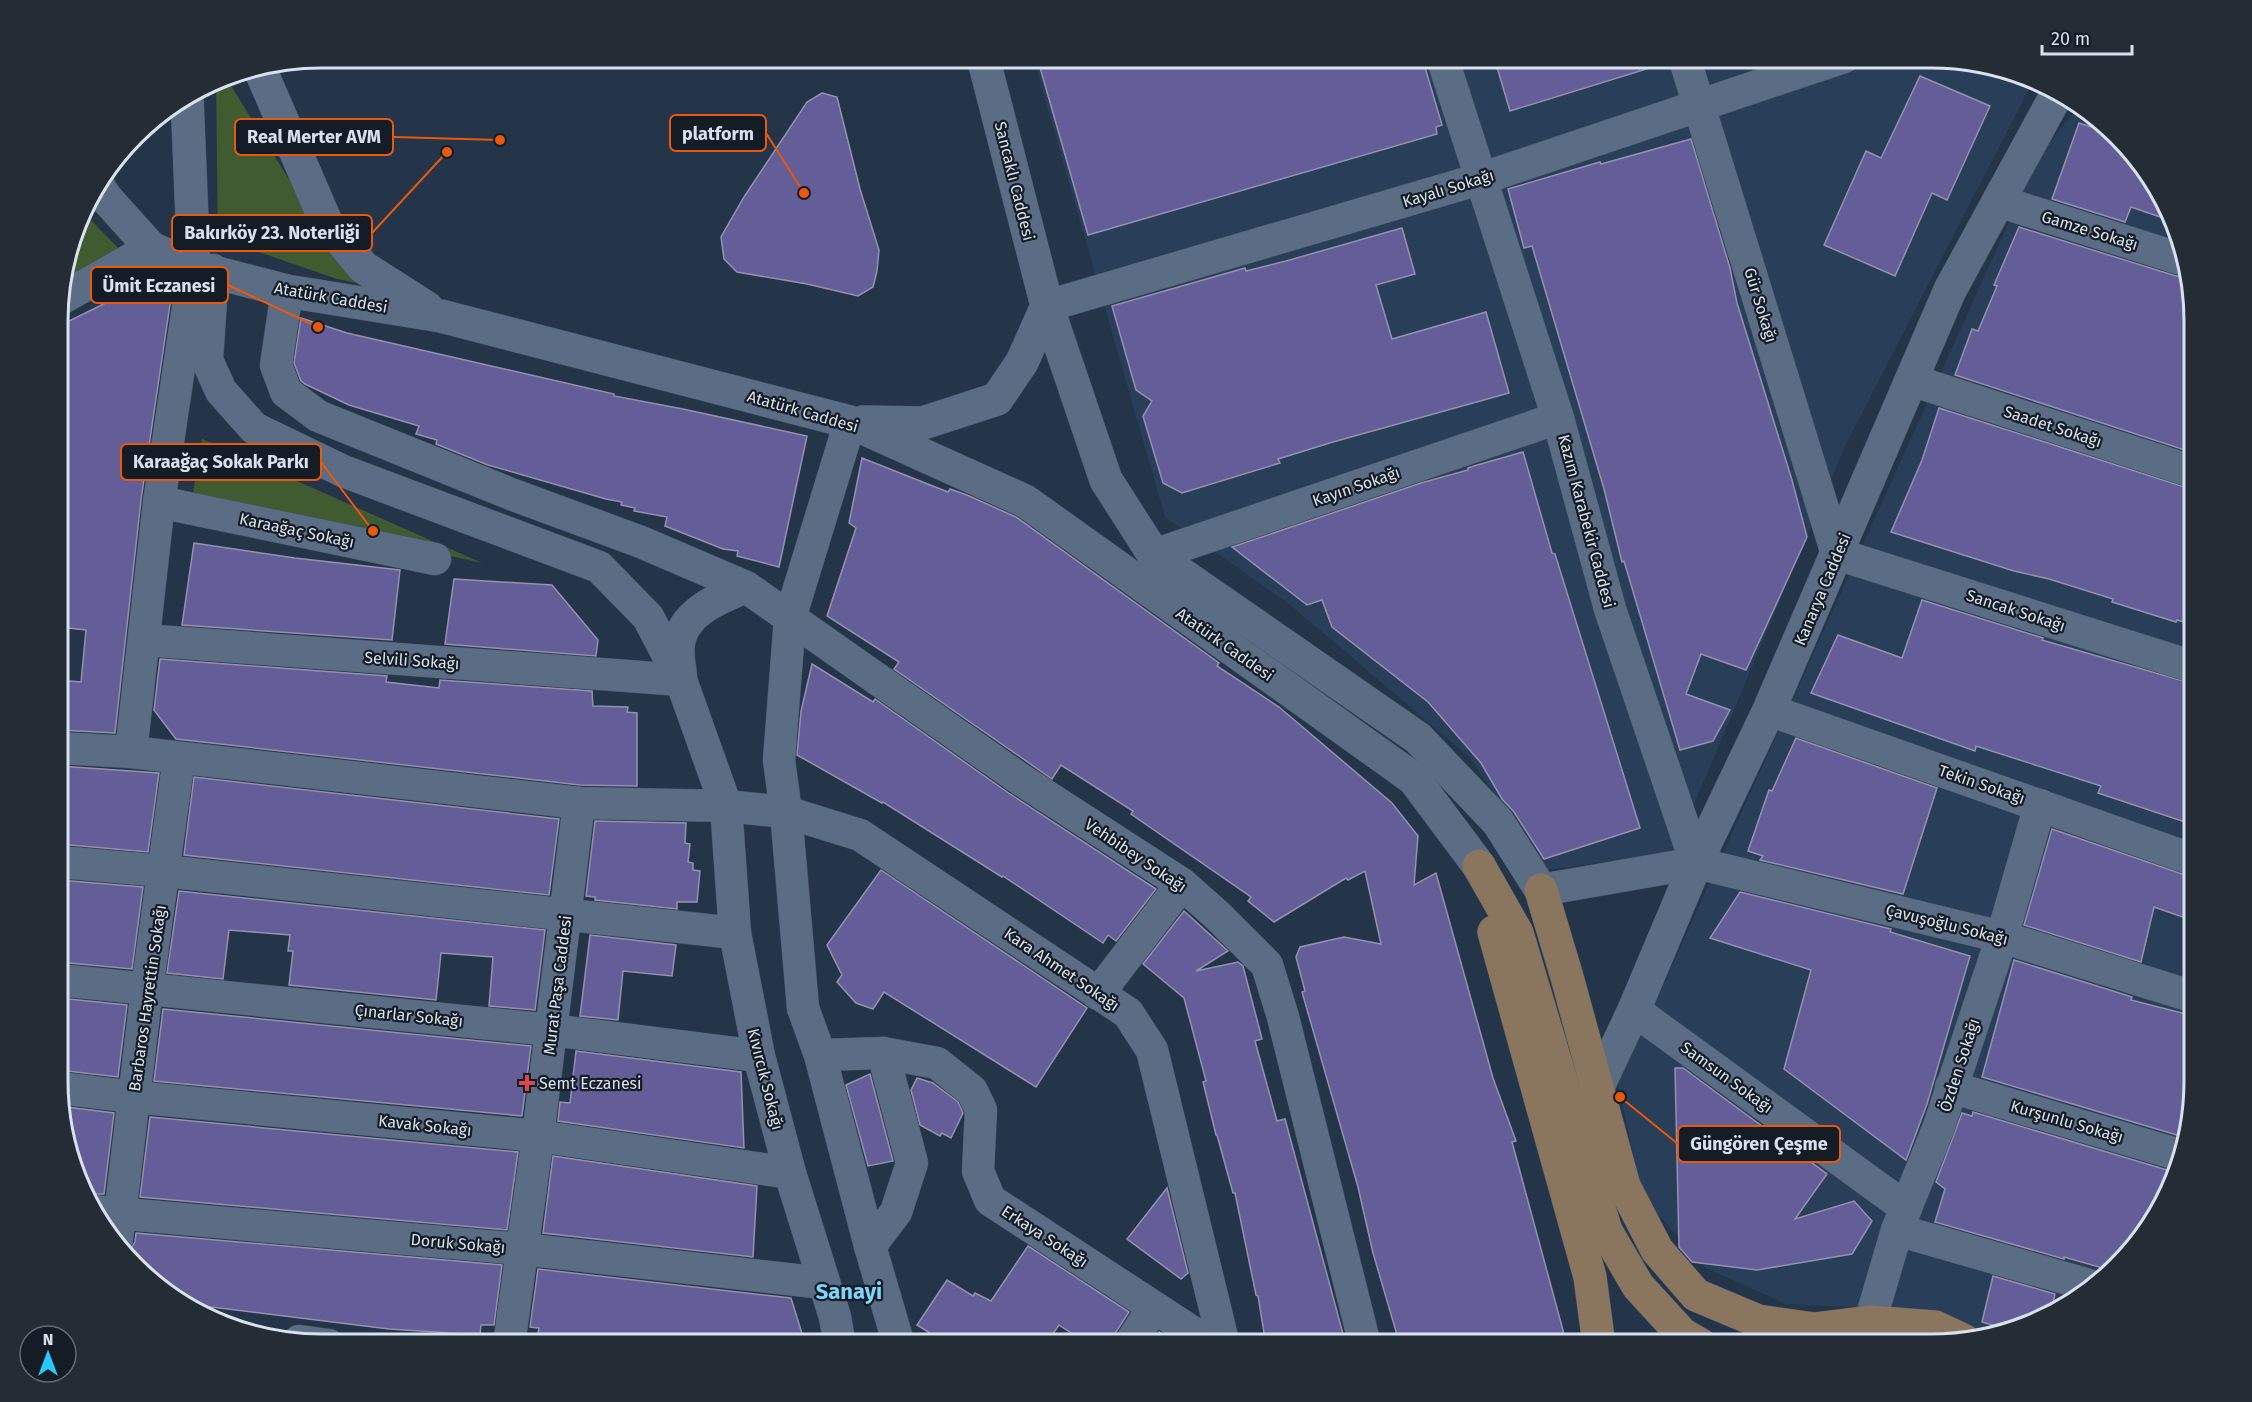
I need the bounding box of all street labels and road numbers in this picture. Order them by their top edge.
street label: Sancaklı Caddesi [991,120,1038,243]
street label: Kayalı Sokağı [1400,166,1496,211]
street label: Gamze Sokağı [2039,207,2140,254]
street label: Gür Sokağı [1740,265,1781,345]
street label: Atatürk Caddesi [273,278,389,317]
street label: Atatürk Caddesi [745,387,861,436]
street label: Saadet Sokağı [2002,402,2104,451]
street label: Kazım Karabekir Caddesi [1554,432,1619,610]
street label: Kayın Sokağı [1310,463,1402,510]
street label: Karaağaç Sokağı [238,509,356,553]
street label: Kanarya Caddesi [1790,530,1855,648]
street label: Sancak Sokağı [1964,586,2068,635]
street label: Atatürk Caddesi [1172,604,1277,685]
street label: Selvili Sokağı [364,648,460,673]
street label: Tekin Sokağı [1936,761,2027,808]
street label: Vehbibey Sokağı [1081,814,1190,896]
street label: Çavuşoğlu Sokağı [1884,900,2010,950]
street label: Barbaros Hayrettin Sokağı [125,904,170,1093]
street label: Murat Paşa Caddesi [539,914,576,1056]
street label: Kara Ahmet Sokağı [1000,924,1123,1015]
street label: Çınarlar Sokağı [354,1000,464,1032]
street label: Özden Sokağı [1935,1016,1984,1114]
street label: Kıvırcık Sokağı [744,1026,787,1132]
street label: Samsun Sokağı [1677,1038,1776,1117]
street label: Kurşunlu Sokağı [2008,1096,2125,1148]
street label: Kavak Sokağı [377,1111,473,1140]
street label: Erkaya Sokağı [998,1202,1091,1271]
street label: Doruk Sokağı [410,1230,506,1257]

